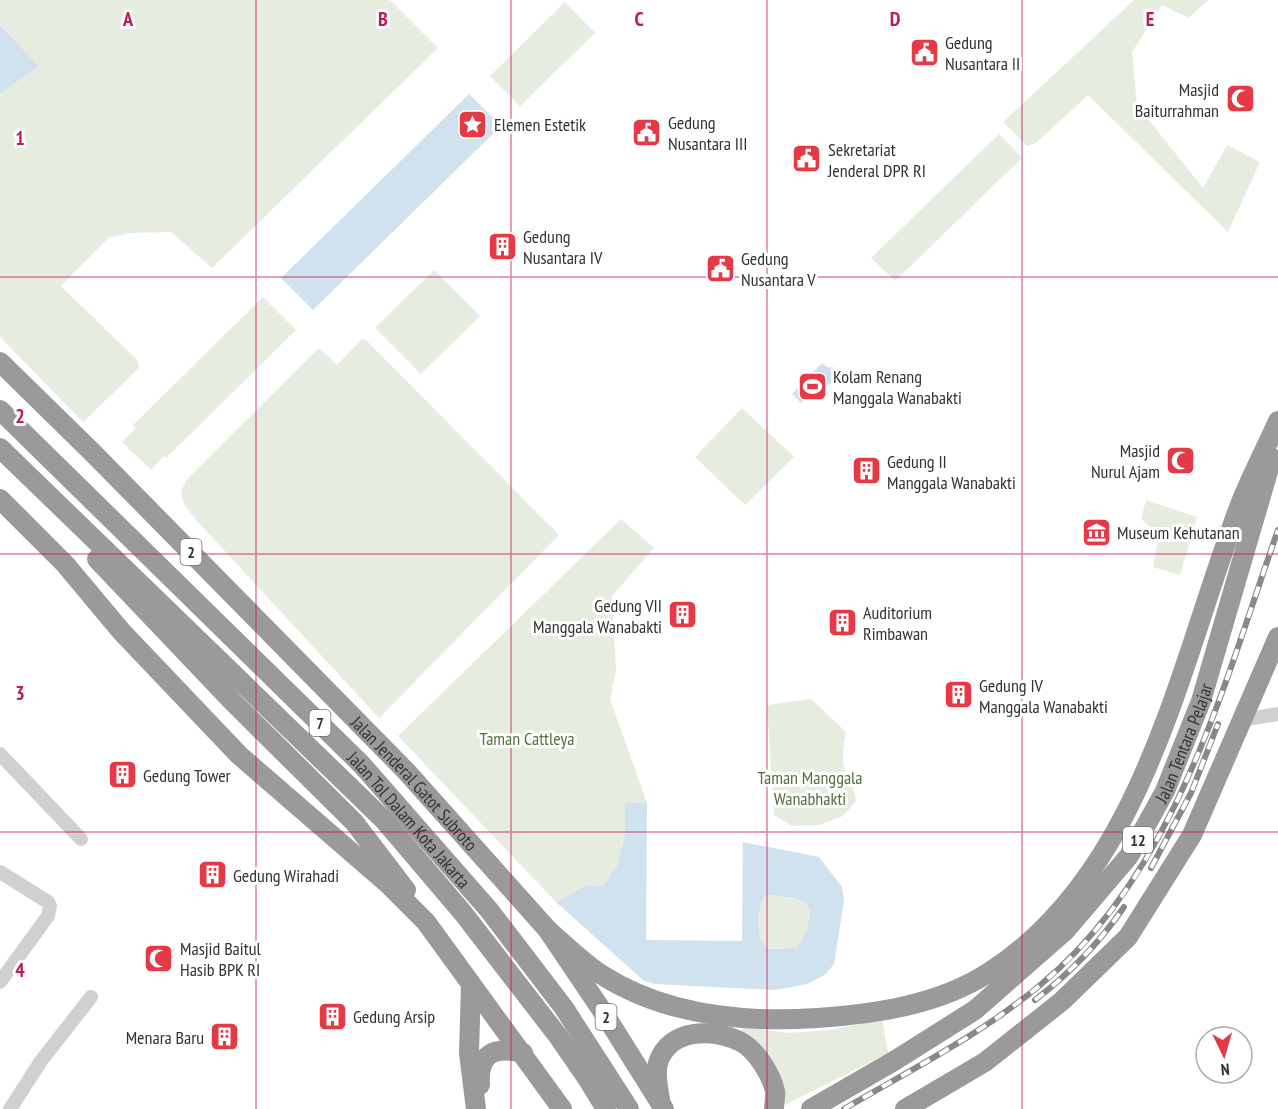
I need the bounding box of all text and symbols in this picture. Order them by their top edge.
text: A [122,6,134,32]
text: B [378,6,388,32]
text: C [634,6,644,32]
text: D [890,6,901,32]
text: E [1146,6,1154,32]
place label: Gedung Nusantara II [945,31,1020,75]
public building icon: Gedung Nusantara II [908,36,940,68]
place label: Masjid Baiturrahman [1135,78,1219,122]
mosque icon: Masjid Baiturrahman [1224,83,1256,115]
place icon: Elemen Estetik [457,108,489,140]
place label: Gedung Nusantara III [668,111,747,155]
place label: Elemen Estetik [494,113,586,136]
public building icon: Gedung Nusantara III [631,116,663,148]
text: 1 [15,125,25,151]
place label: Sekretariat Jenderal DPR RI [827,138,926,182]
public building icon: Sekretariat Jenderal DPR RI [791,143,823,175]
place label: Gedung Nusantara IV [523,225,603,269]
building icon: Gedung Nusantara IV [486,230,518,262]
place label: Gedung Nusantara V [741,247,816,291]
public building icon: Gedung Nusantara V [704,252,736,284]
place label: Kolam Renang Manggala Wanabakti [833,365,962,409]
sports icon: Kolam Renang Manggala Wanabakti [796,370,828,402]
text: 2 [15,403,25,429]
place label: Masjid Nurul Ajam [1091,439,1160,483]
mosque icon: Masjid Nurul Ajam [1165,444,1197,476]
place label: Gedung II Manggala Wanabakti [887,450,1016,494]
building icon: Gedung II Manggala Wanabakti [850,455,882,487]
museum icon: Museum Kehutanan [1080,516,1112,548]
place label: Museum Kehutanan [1117,521,1240,544]
road number: 2 [180,539,201,565]
place label: Gedung VII Manggala Wanabakti [533,594,662,638]
building icon: Gedung VII Manggala Wanabakti [667,599,699,631]
place label: Auditorium Rimbawan [863,601,932,645]
building icon: Auditorium Rimbawan [826,606,858,638]
place label: Gedung IV Manggala Wanabakti [979,674,1108,718]
building icon: Gedung IV Manggala Wanabakti [942,679,974,711]
text: 3 [15,680,25,706]
street label: Jalan Tentara Pelajar [1149,680,1217,807]
road number: 7 [310,710,330,736]
street label: Jalan Jenderal Gatot Subroto [346,710,483,855]
park label: Taman Cattleya [480,727,574,750]
street label: Jalan Tol Dalam Kota Jakarta [342,745,476,893]
building icon: Gedung Tower [106,759,138,791]
place label: Gedung Tower [143,764,231,787]
park label: Taman Manggala Wanabhakti [757,766,863,810]
road number: 12 [1123,827,1153,853]
building icon: Gedung Wirahadi [196,859,228,891]
place label: Gedung Wirahadi [233,864,339,887]
place label: Masjid Baitul Hasib BPK RI [180,937,261,981]
mosque icon: Masjid Baitul Hasib BPK RI [143,942,175,974]
text: 4 [15,957,25,983]
building icon: Gedung Arsip [316,1000,348,1032]
road number: 2 [596,1004,616,1030]
place label: Gedung Arsip [353,1005,435,1028]
building icon: Menara Baru [209,1021,241,1053]
north arrow [1194,1025,1254,1085]
place label: Menara Baru [126,1026,204,1049]
text: N [1220,1060,1230,1080]

